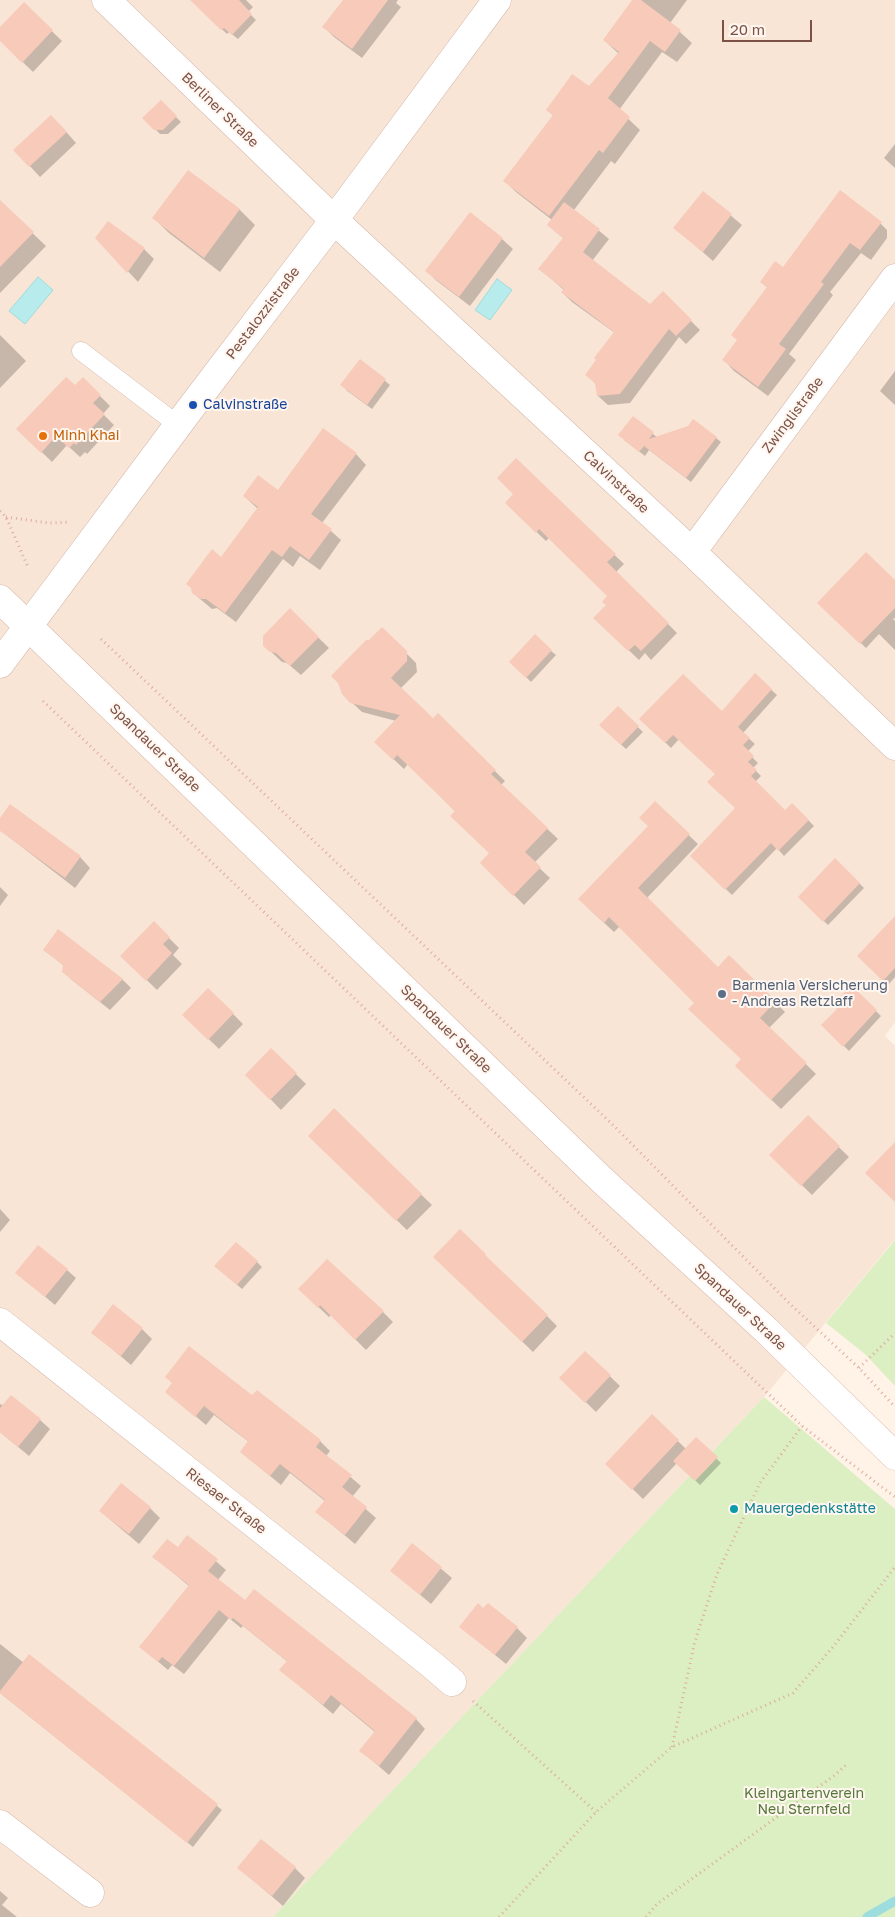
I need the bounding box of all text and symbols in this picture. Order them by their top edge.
scale bar [725,10,815,42]
text: 20 m [730,20,765,38]
street label: Berliner Straße [178,69,262,151]
street label: Pestalozzistraße [223,263,303,363]
street label: Zwinglistraße [759,374,827,456]
place label: Calvinstraße [203,397,287,413]
marker: Calvinstraße [187,399,199,411]
place label: Minh Khai [53,428,119,444]
marker: Minh Khai [37,430,49,442]
street label: Calvinstraße [579,447,653,517]
street label: Spandauer Straße [106,700,204,796]
place label: Barmenia Versicherung - Andreas Retzlaff [732,978,888,1010]
street label: Spandauer Straße [397,981,495,1077]
marker: Barmenia Versicherung - Andreas Retzlaff [716,988,728,1000]
street label: Spandauer Straße [690,1260,790,1354]
street label: Riesaer Straße [182,1464,270,1538]
place label: Mauergedenkstätte [744,1501,876,1517]
marker: Mauergedenkstätte [728,1503,740,1515]
park label: Kleingartenverein Neu Sternfeld [744,1786,864,1818]

